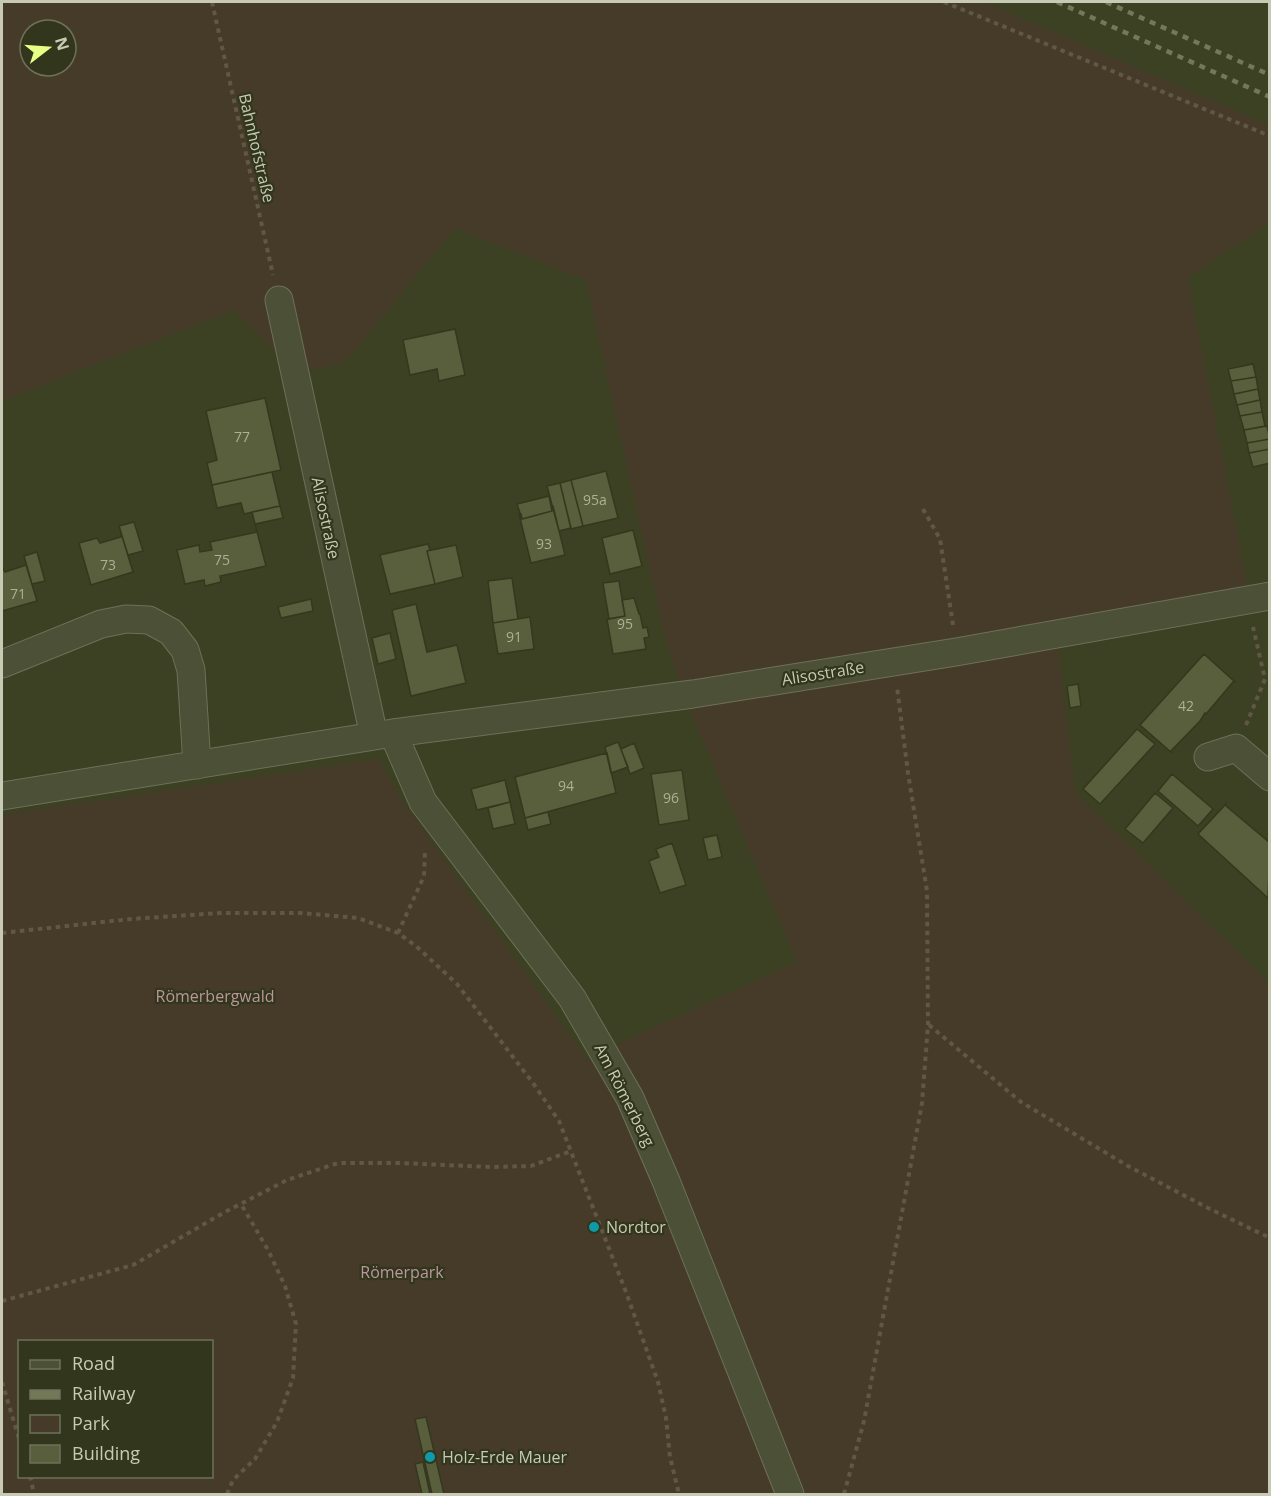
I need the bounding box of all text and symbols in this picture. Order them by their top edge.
north arrow [18,18,78,78]
text: N [50,34,75,53]
street label: Bahnhofstraße [234,91,280,205]
house number: 77 [234,427,250,446]
street label: Alisostraße [307,475,345,561]
house number: 95a [583,490,607,509]
house number: 93 [536,534,552,553]
house number: 75 [214,550,230,569]
house number: 73 [100,555,116,574]
house number: 71 [10,584,26,603]
house number: 95 [617,614,633,633]
house number: 91 [506,627,522,646]
street label: Alisostraße [780,656,866,690]
house number: 42 [1178,696,1194,715]
house number: 94 [558,776,574,795]
house number: 96 [663,788,679,807]
park label: Römerbergwald [156,985,274,1007]
street label: Am Römerberg [590,1040,661,1151]
place label: Nordtor [606,1216,666,1238]
marker: Nordtor [587,1220,601,1234]
park label: Römerpark [360,1261,444,1283]
legend [18,1340,213,1478]
text: Road [72,1351,115,1375]
text: Railway [72,1381,136,1405]
text: Park [72,1411,110,1435]
text: Building [72,1441,140,1465]
place label: Holz-Erde Mauer [442,1446,568,1468]
marker: Holz-Erde Mauer [423,1450,437,1464]

